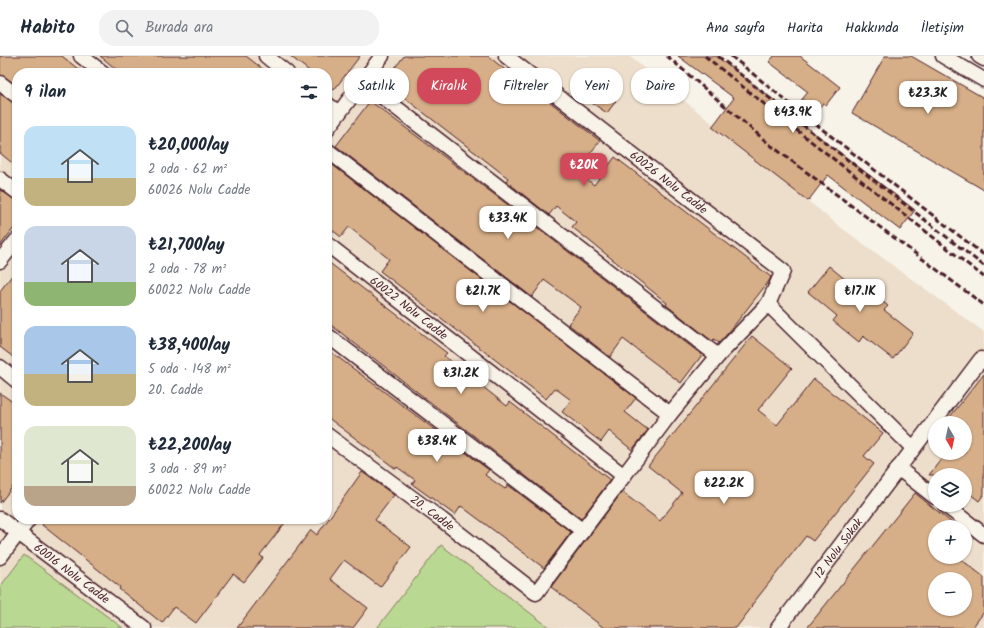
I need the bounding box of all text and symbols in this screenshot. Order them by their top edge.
search box [99,10,379,46]
text: Habito [20,13,75,43]
text: Burada ara [145,16,213,40]
icon: search [113,17,135,39]
text: Ana sayfa [706,17,765,39]
text: Harita [787,17,823,39]
text: Hakkında [845,17,899,39]
text: İletişim [921,17,964,39]
chip: Satılık [344,68,409,104]
chip: Kiralık [417,68,481,104]
chip: Filtreler [489,68,562,104]
chip: Yeni [570,68,623,104]
chip: Daire [631,68,689,104]
text: 9 ilan [24,79,66,106]
icon: filters [298,81,320,103]
pin: ₺23.3K [895,81,961,115]
text: ₺23.3K [908,83,948,104]
pin: ₺43.9K [760,100,826,134]
text: ₺43.9K [774,102,812,123]
text: ₺20,000/ay [148,132,229,159]
icon: home [56,142,104,190]
street label: 60026 Nolu Cadde [625,146,712,220]
pin: ₺20K [560,153,608,187]
text: ₺20K [569,155,599,176]
text: 2 oda · 62 m² [148,159,227,180]
text: 60026 Nolu Cadde [148,180,250,201]
pin: ₺33.4K [475,206,541,240]
text: ₺33.4K [488,208,528,229]
text: ₺21,700/ay [148,232,225,259]
icon: home [56,242,104,290]
text: 2 oda · 78 m² [148,259,226,280]
street label: 60022 Nolu Cadde [365,272,452,345]
pin: ₺21.7K [450,279,516,313]
pin: ₺17.1K [827,279,893,313]
text: 60022 Nolu Cadde [148,280,251,301]
text: ₺21.7K [465,281,501,302]
text: ₺17.1K [844,281,876,302]
text: ₺38,400/ay [148,332,230,359]
icon: home [56,342,104,390]
text: 5 oda · 148 m² [148,359,231,380]
pin: ₺31.2K [428,361,494,395]
text: ₺31.2K [443,363,479,384]
text: 20. Cadde [148,380,203,401]
north arrow [928,416,972,460]
map controls [928,416,972,616]
pin: ₺38.4K [404,429,470,463]
text: ₺38.4K [417,431,457,452]
text: ₺22,200/ay [148,432,231,459]
icon: home [56,442,104,490]
text: 3 oda · 89 m² [148,459,226,480]
button: layers [928,468,972,512]
pin: ₺22.2K [691,471,757,505]
text: ₺22.2K [704,473,744,494]
text: 60022 Nolu Cadde [148,480,251,501]
street label: 20. Cadde [406,490,459,537]
street label: 12 Nolu Sokak [810,514,868,583]
button: + [928,520,972,564]
street label: 60016 Nolu Cadde [29,539,114,609]
button: − [928,572,972,616]

